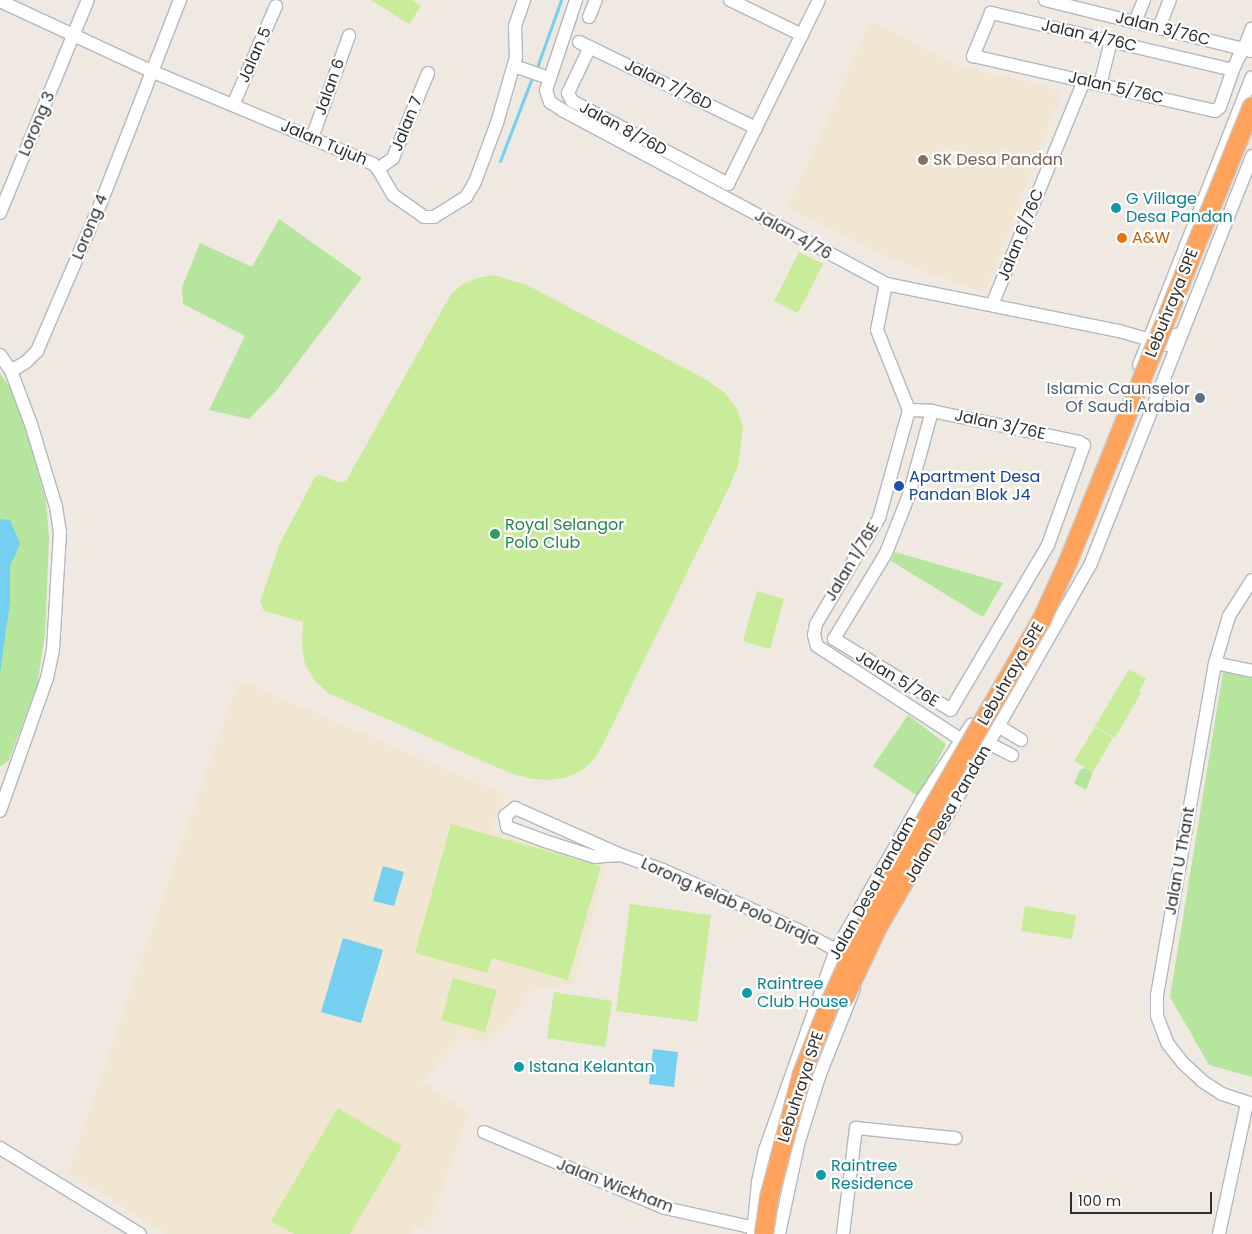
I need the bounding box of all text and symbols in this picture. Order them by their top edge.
street label: Jalan 3/76C [1114,8,1212,50]
street label: Jalan 4/76C [1039,16,1139,56]
street label: Jalan 5 [234,24,276,86]
street label: Jalan 6 [311,56,349,118]
street label: Jalan 7/76D [621,56,715,114]
street label: Jalan 5/76C [1066,68,1166,108]
street label: Lorong 3 [15,89,59,159]
street label: Jalan 7 [387,94,427,154]
street label: Jalan 8/76D [576,98,670,160]
street label: Jalan Tujuh [278,116,370,170]
place label: SK Desa Pandan [933,150,1063,170]
marker: SK Desa Pandan [917,154,929,166]
street label: Jalan 6/76C [994,186,1048,284]
place label: G Village Desa Pandan [1126,189,1233,227]
street label: Lorong 4 [68,192,112,262]
marker: G Village Desa Pandan [1110,202,1122,214]
street label: Jalan 4/76 [751,206,835,264]
place label: A&W [1132,228,1170,248]
marker: A&W [1116,232,1128,244]
street label: Lebuhraya SPE [1141,246,1203,360]
place label: Islamic Caunselor Of Saudi Arabia [1046,379,1190,417]
marker: Islamic Caunselor Of Saudi Arabia [1194,392,1206,404]
street label: Jalan 3/76E [953,406,1047,444]
place label: Apartment Desa Pandan Blok J4 [909,467,1040,505]
marker: Apartment Desa Pandan Blok J4 [893,480,905,492]
place label: Royal Selangor Polo Club [505,515,624,553]
street label: Jalan 1/76E [821,519,883,605]
marker: Royal Selangor Polo Club [489,528,501,540]
street label: Lebuhraya SPE [974,619,1048,729]
street label: Jalan 5/76E [852,647,942,711]
street label: Jalan Desa Pandan [901,742,995,886]
street label: Jalan U Thant [1161,805,1199,917]
street label: Jalan Desa Pandam [825,813,921,963]
street label: Lorong Kelab Polo Diraja [638,854,822,950]
place label: Raintree Club House [757,974,848,1012]
marker: Raintree Club House [741,987,753,999]
street label: Lebuhraya SPE [774,1029,828,1145]
place label: Istana Kelantan [529,1057,655,1077]
marker: Istana Kelantan [513,1061,525,1073]
street label: Jalan Wickham [554,1155,676,1217]
place label: Raintree Residence [831,1156,914,1194]
marker: Raintree Residence [815,1169,827,1181]
scale bar [1072,1182,1214,1214]
text: 100 m [1078,1190,1121,1211]

